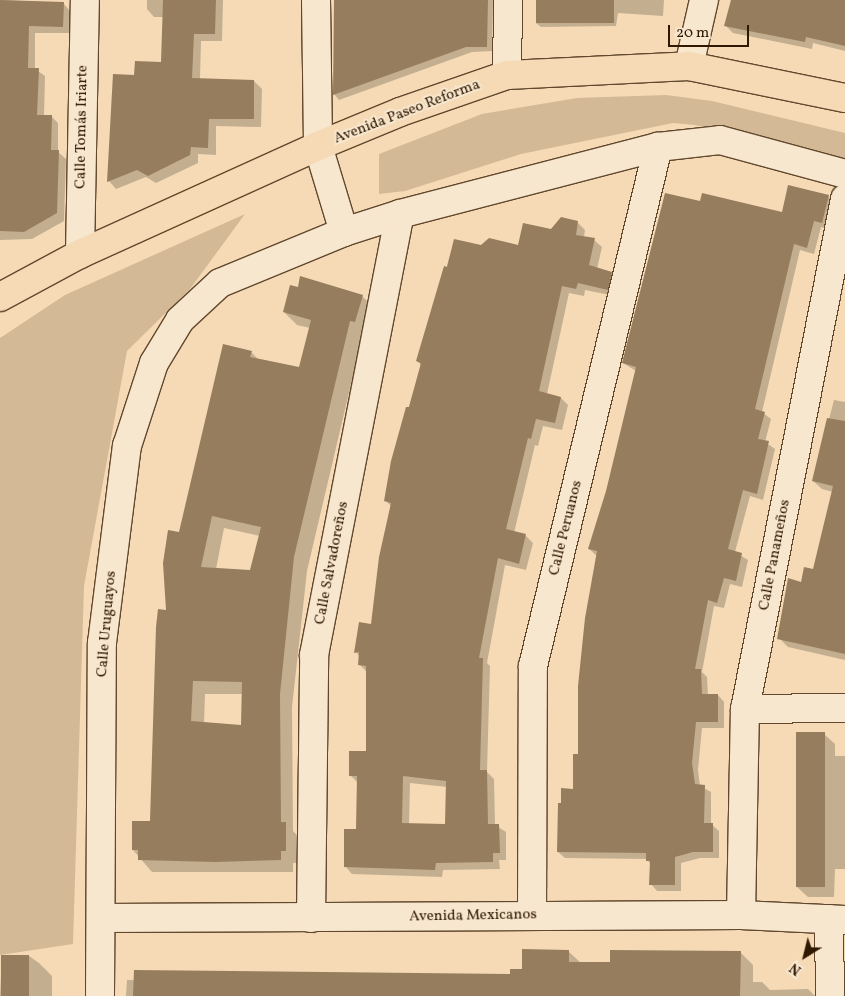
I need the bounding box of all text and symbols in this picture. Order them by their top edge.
scale bar [670,15,751,47]
text: 20 m [676,23,709,44]
street label: Calle Tomás Iriarte [72,65,92,189]
street label: Avenida Paseo Reforma [331,76,483,148]
street label: Calle Peruanos [545,479,587,577]
street label: Calle Panameños [755,498,795,612]
street label: Calle Salvadoreños [311,500,353,626]
street label: Calle Uruguayos [93,570,121,678]
street label: Avenida Mexicanos [409,906,537,926]
north arrow [780,931,830,981]
text: N [786,958,806,979]

